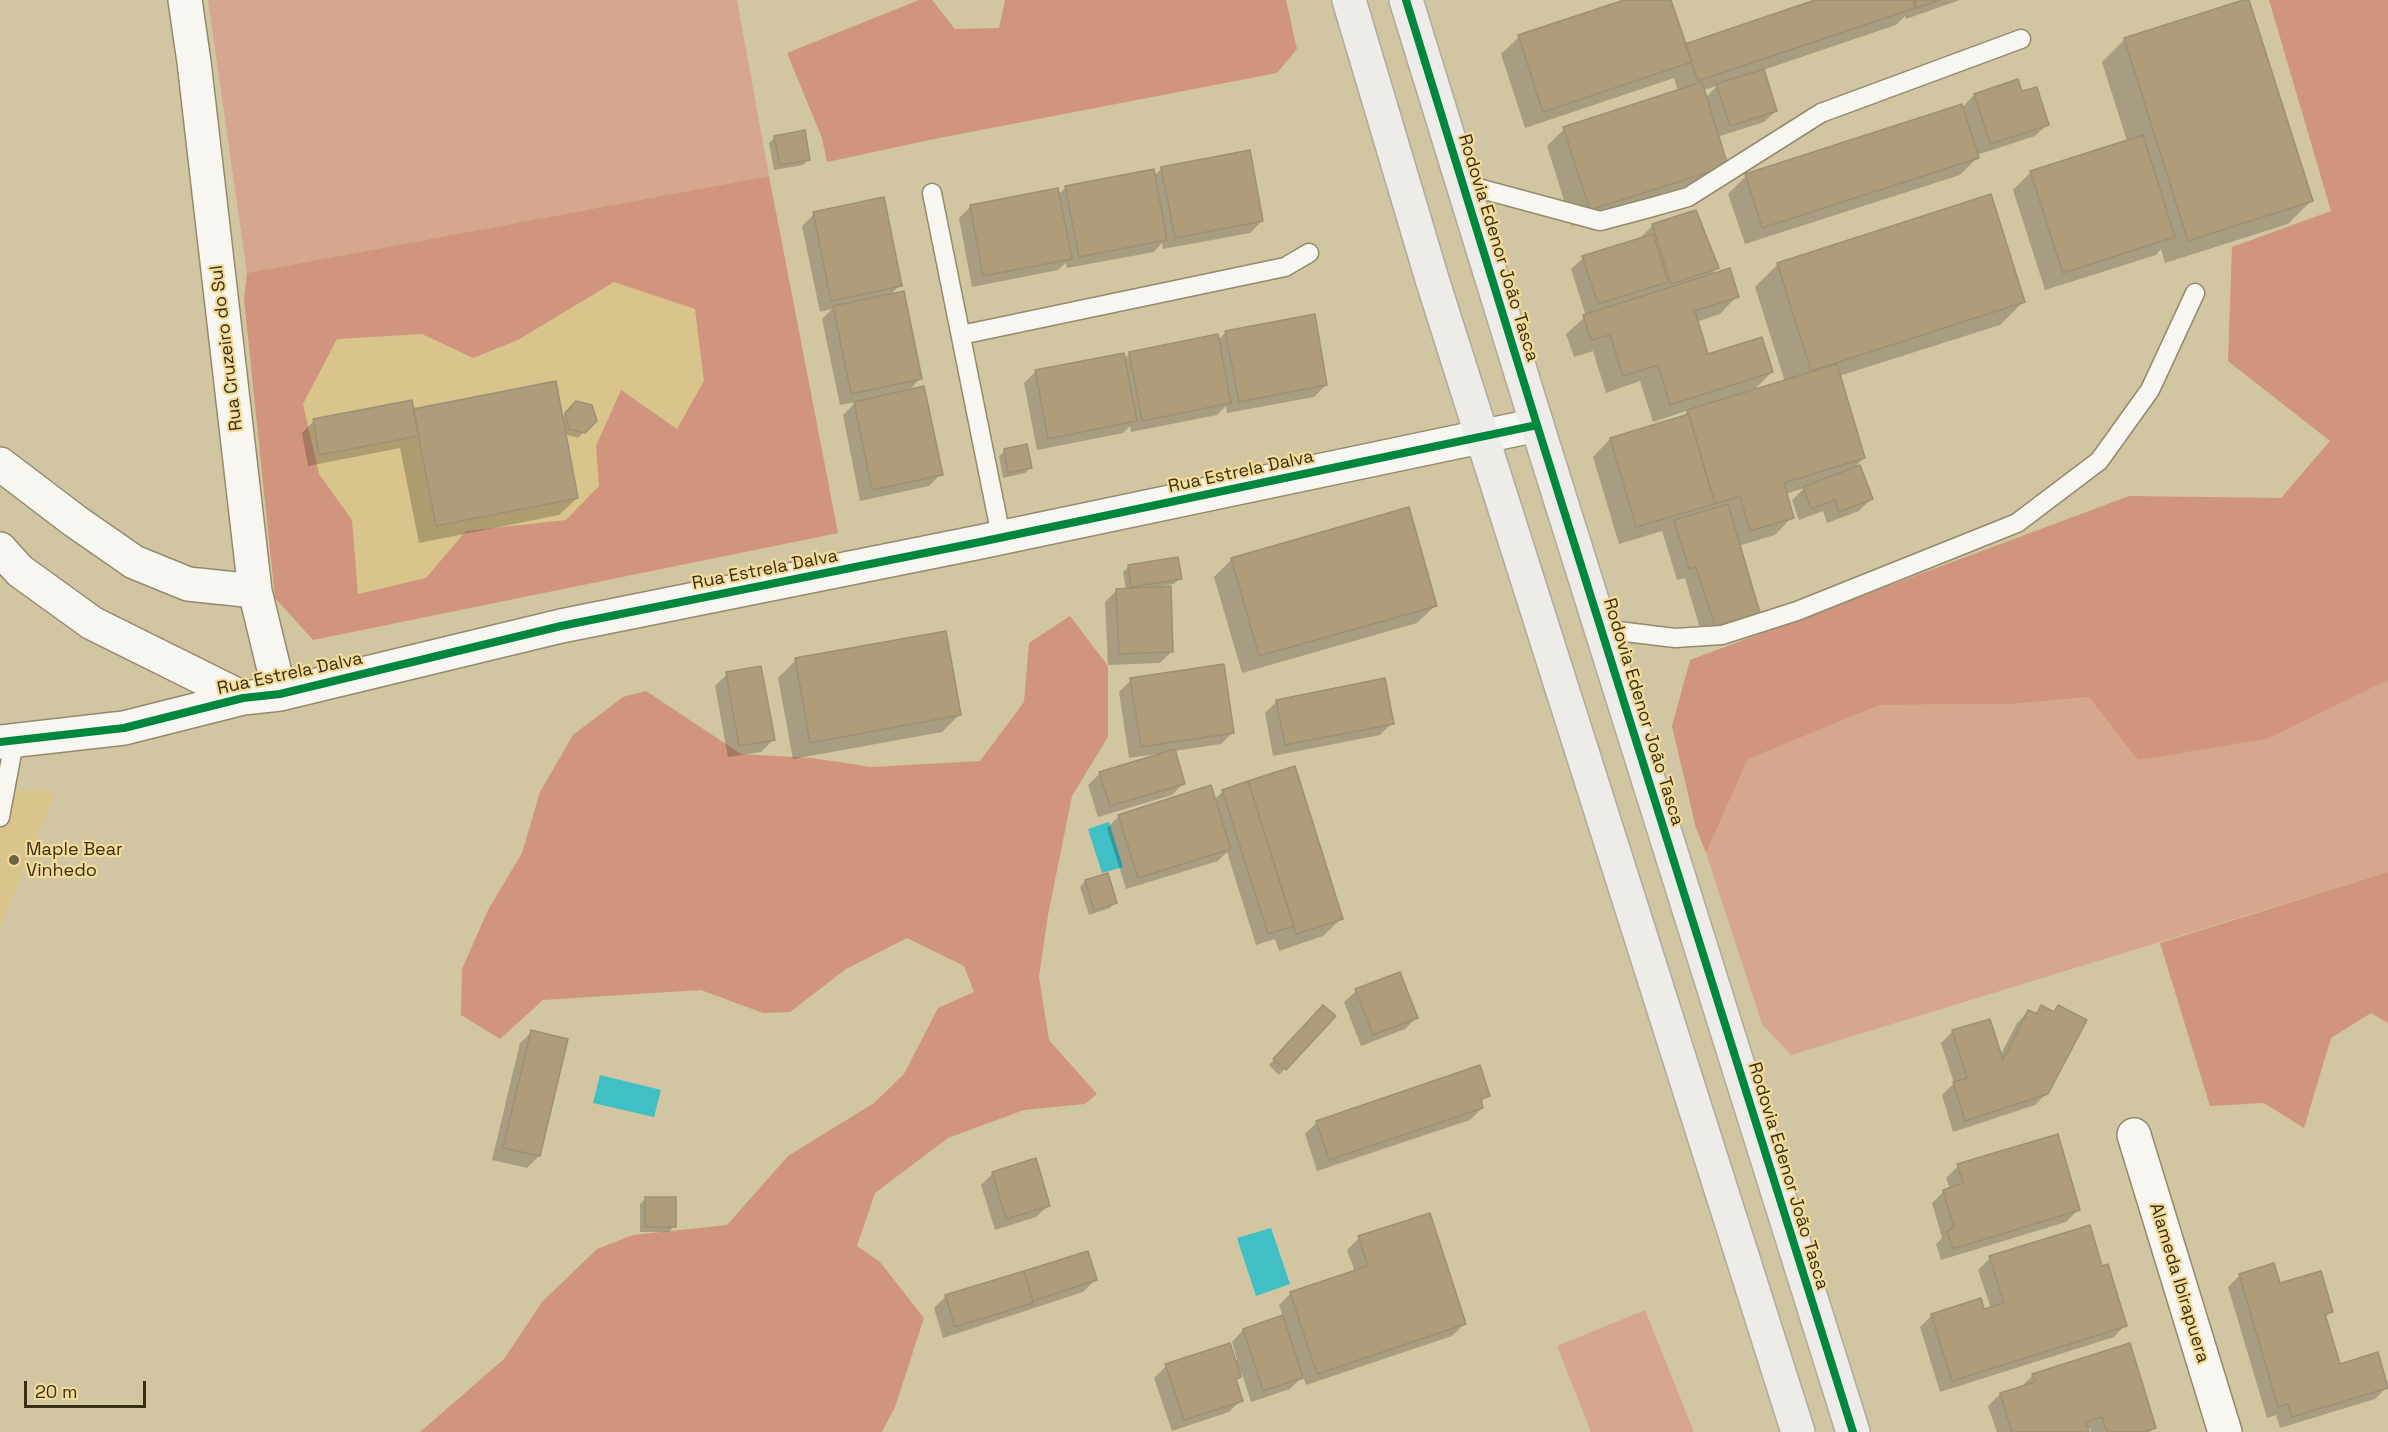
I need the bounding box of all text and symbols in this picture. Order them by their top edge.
street label: Rodovia Edenor João Tasca [1453,132,1543,364]
street label: Rua Cruzeiro do Sul [206,264,248,432]
street label: Rua Estrela Dalva [1166,446,1316,498]
street label: Rua Estrela Dalva [690,545,840,595]
street label: Rodovia Edenor João Tasca [1598,596,1688,828]
street label: Rua Estrela Dalva [215,648,365,700]
place label: Maple Bear Vinhedo [26,839,123,882]
marker: Maple Bear Vinhedo [7,853,21,867]
street label: Rodovia Edenor João Tasca [1743,1060,1833,1292]
street label: Alameda Ibirapuera [2144,1200,2214,1366]
scale bar [27,1369,148,1407]
text: 20 m [35,1380,78,1403]

